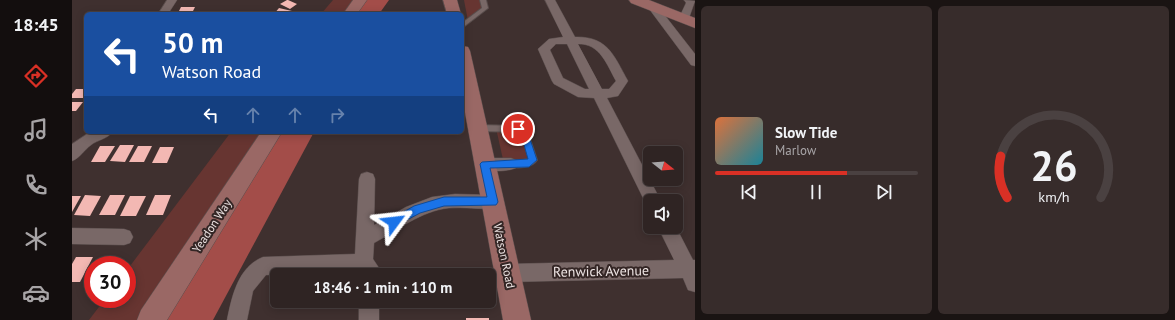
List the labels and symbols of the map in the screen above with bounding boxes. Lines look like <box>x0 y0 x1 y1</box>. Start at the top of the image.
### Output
pin <box>501 112 535 146</box>
north arrow <box>643 146 683 186</box>
street label: Yeadon Way <box>189 196 235 255</box>
position arrow <box>373 201 415 243</box>
street label: Watson Road <box>490 222 519 290</box>
speed limit sign: 30 <box>84 256 136 308</box>
street label: Renwick Avenue <box>553 261 649 281</box>

